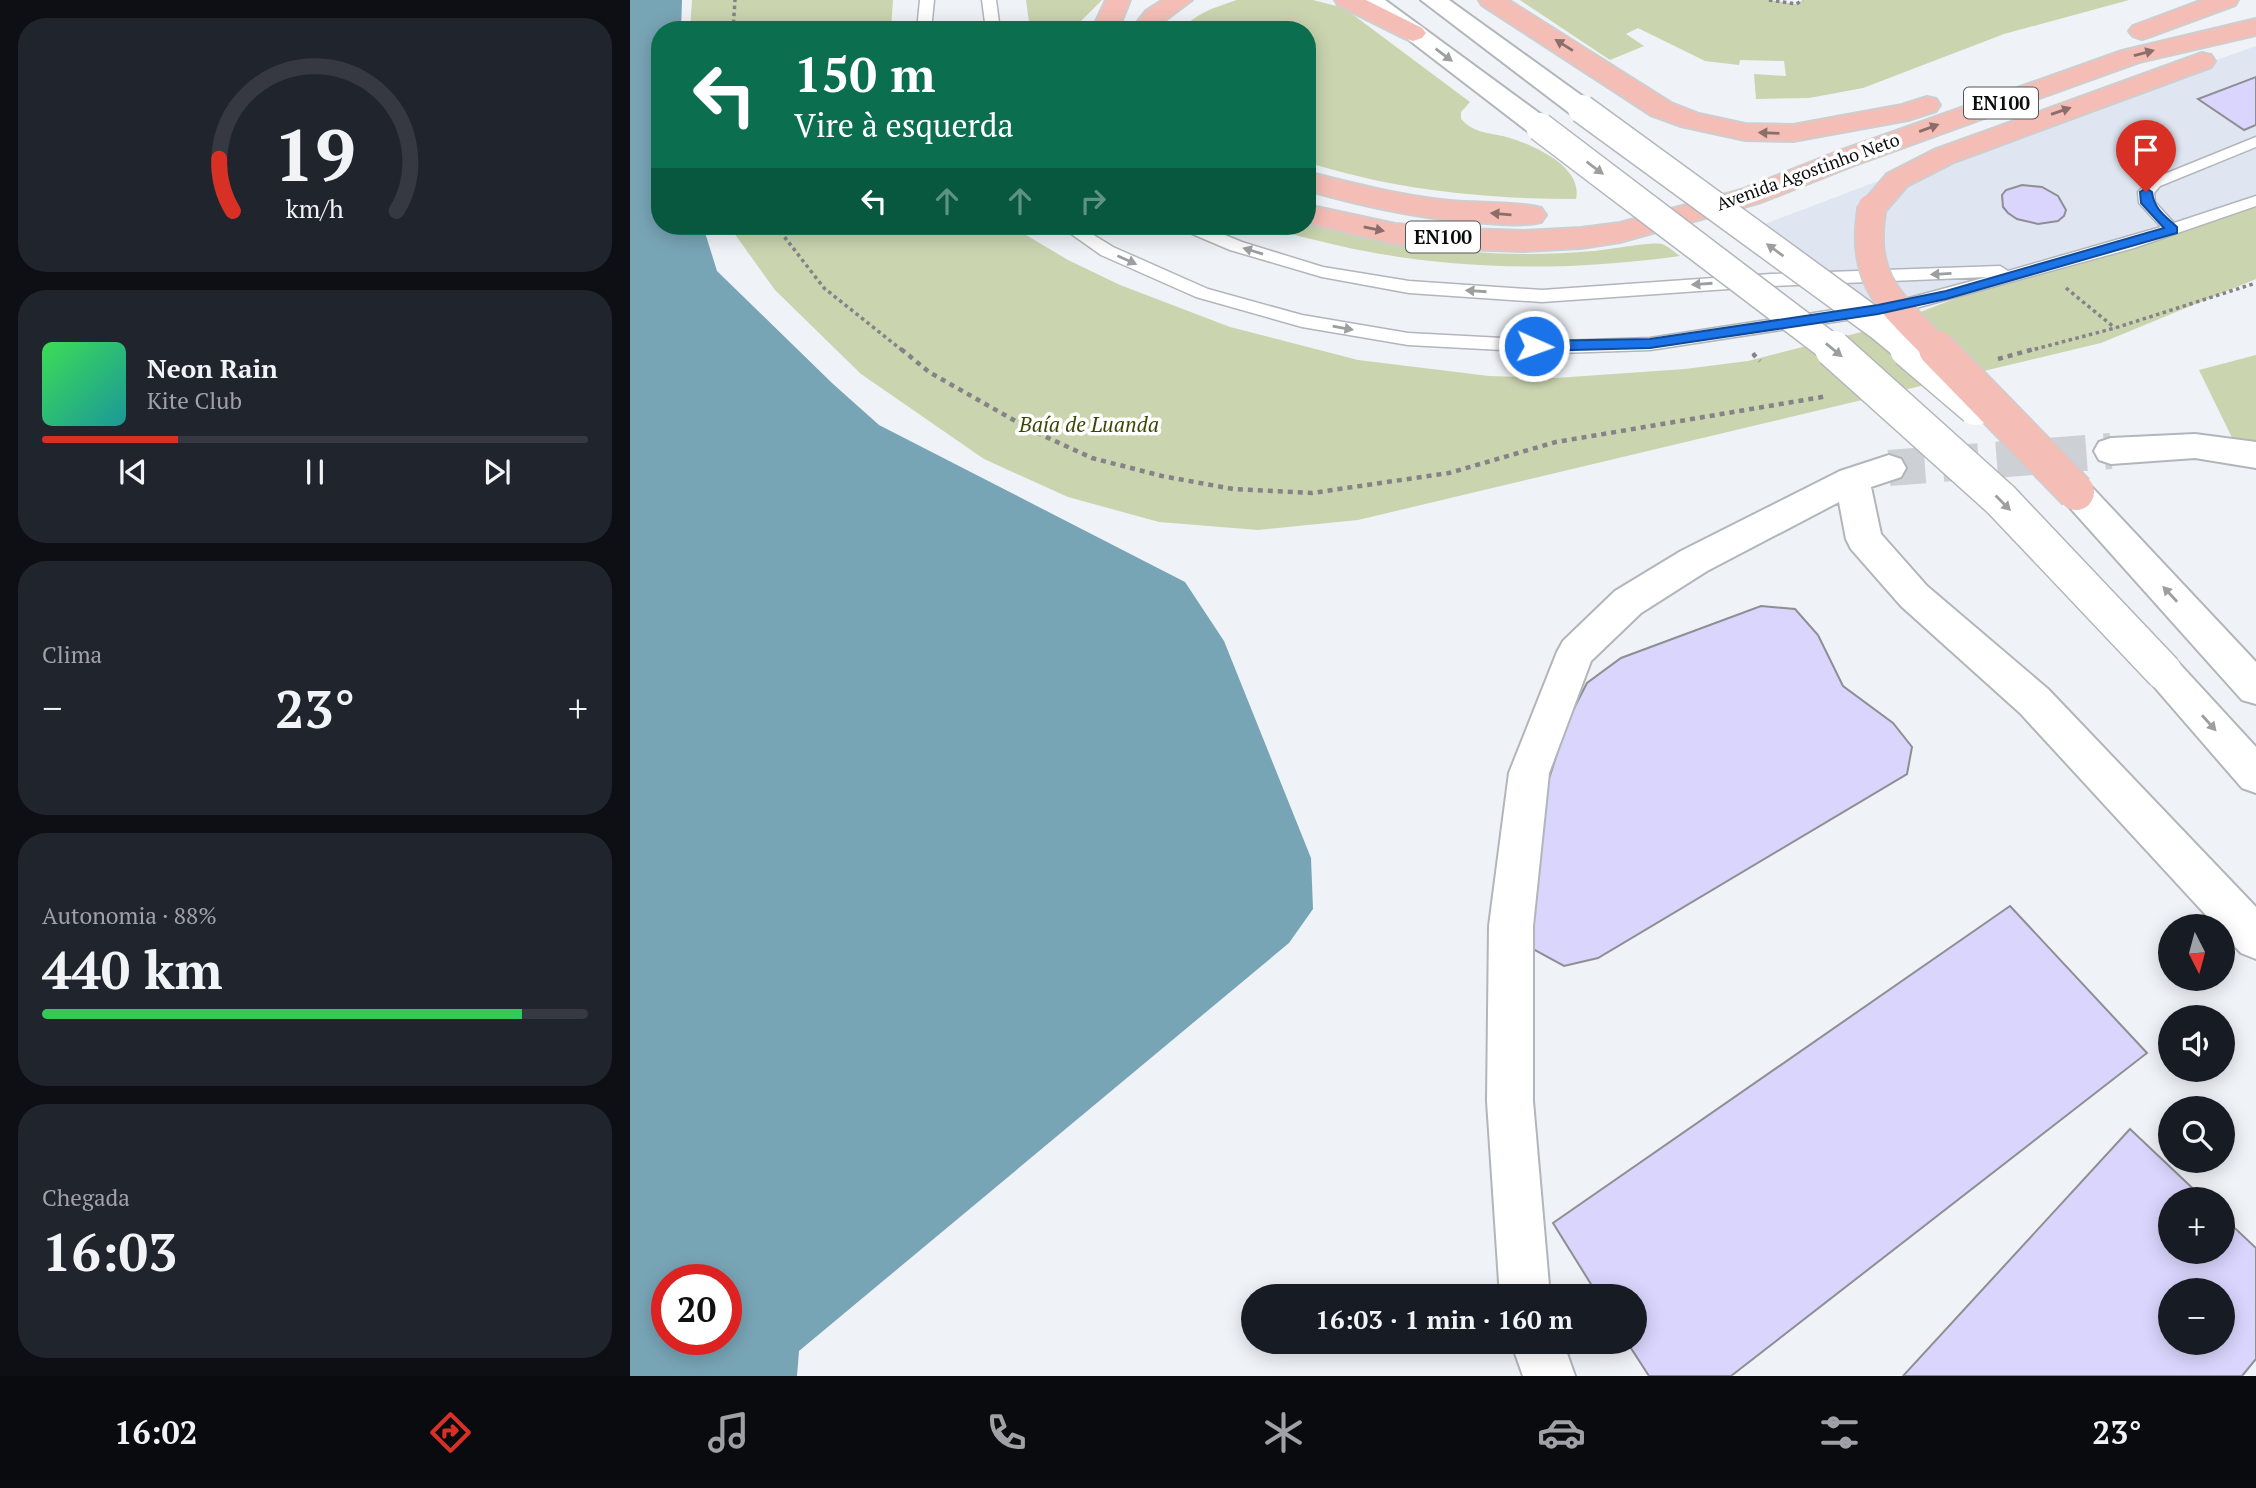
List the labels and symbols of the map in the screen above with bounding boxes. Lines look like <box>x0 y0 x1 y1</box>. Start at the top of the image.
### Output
one-way arrow <box>1554 39 1573 52</box>
one-way arrow <box>2133 47 2155 58</box>
one-way arrow <box>1434 48 1453 62</box>
road number: EN100 <box>1964 88 2038 118</box>
one-way arrow <box>2051 105 2072 116</box>
pin <box>2116 120 2176 192</box>
one-way arrow <box>1919 123 1940 134</box>
street label: Avenida Agostinho Neto <box>1713 127 1903 215</box>
one-way arrow <box>1758 128 1780 139</box>
one-way arrow <box>1585 161 1604 175</box>
one-way arrow <box>1490 209 1512 220</box>
road number: EN100 <box>1406 221 1480 252</box>
one-way arrow <box>1363 224 1385 235</box>
one-way arrow <box>1766 243 1784 257</box>
one-way arrow <box>1242 245 1263 255</box>
one-way arrow <box>1117 254 1137 266</box>
one-way arrow <box>1930 268 1952 279</box>
one-way arrow <box>1691 279 1713 290</box>
one-way arrow <box>1464 286 1486 297</box>
position arrow <box>1497 309 1571 383</box>
one-way arrow <box>1332 323 1354 334</box>
one-way arrow <box>1825 343 1843 358</box>
park label: Baía de Luanda <box>1018 410 1159 438</box>
one-way arrow <box>1994 494 2011 510</box>
one-way arrow <box>2162 585 2178 603</box>
one-way arrow <box>2201 714 2217 732</box>
north arrow <box>2158 914 2235 990</box>
speed limit sign: 20 <box>651 1264 742 1355</box>

